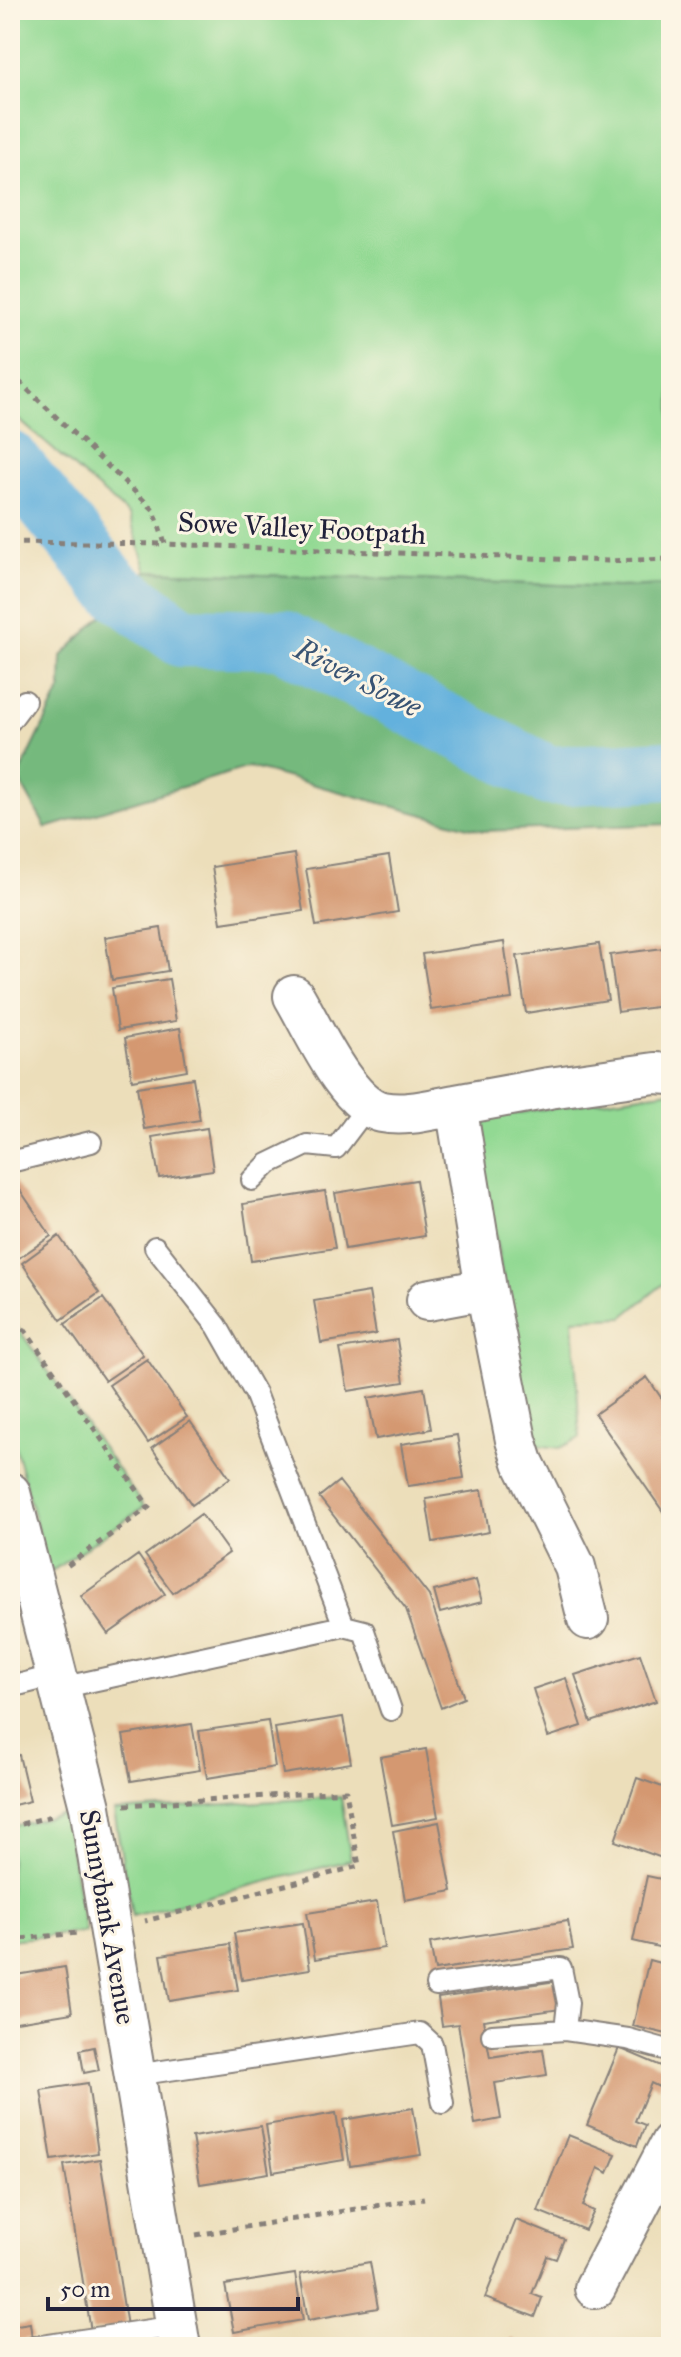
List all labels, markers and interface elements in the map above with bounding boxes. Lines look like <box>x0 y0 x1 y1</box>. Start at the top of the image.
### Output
street label: Sowe Valley Footpath <box>177 504 427 552</box>
water label: River Sowe <box>288 630 428 726</box>
street label: Sunnybank Avenue <box>72 1807 144 2027</box>
scale bar <box>48 2261 298 2311</box>
text: 50 m <box>60 2274 110 2304</box>

